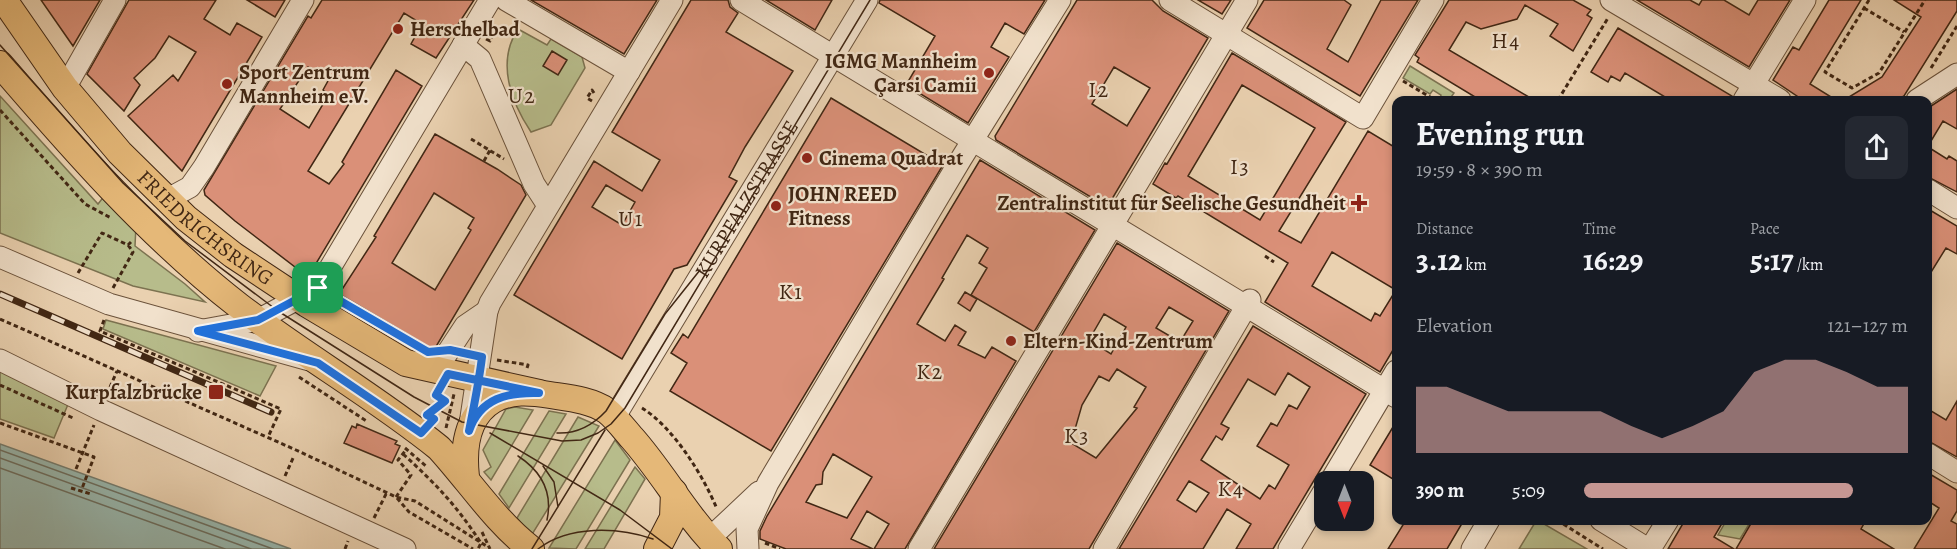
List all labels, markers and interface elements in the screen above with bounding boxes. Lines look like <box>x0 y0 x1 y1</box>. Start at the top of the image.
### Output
place label: Herschelbad <box>410 15 521 43</box>
marker: Herschelbad <box>391 22 405 36</box>
district label: H4 <box>1491 26 1521 56</box>
place label: IGMG Mannheim Çarsi Camii <box>825 47 977 99</box>
place label: Sport Zentrum Mannheim e.V. <box>239 58 370 110</box>
marker: IGMG Mannheim Çarsi Camii <box>982 66 996 80</box>
district label: I2 <box>1088 75 1110 105</box>
marker: Sport Zentrum Mannheim e.V. <box>220 77 234 91</box>
district label: U2 <box>508 81 536 111</box>
text: Evening run <box>1416 111 1585 156</box>
street label: KURPFALZSTRASSE <box>688 115 805 283</box>
button: share <box>1845 116 1908 179</box>
place label: Cinema Quadrat <box>819 144 963 172</box>
marker: Cinema Quadrat <box>800 151 814 165</box>
district label: I3 <box>1230 152 1250 182</box>
text: 19:59 · 8 × 390 m <box>1416 156 1543 183</box>
street label: FRIEDRICHSRING <box>131 164 279 292</box>
place label: JOHN REED Fitness <box>788 180 897 232</box>
place label: Zentralinstitut für Seelische Gesundheit <box>997 189 1346 217</box>
marker: Zentralinstitut für Seelische Gesundheit <box>1350 194 1368 212</box>
marker: JOHN REED Fitness <box>769 199 783 213</box>
district label: U1 <box>618 204 644 234</box>
text: Distance <box>1416 218 1473 240</box>
text: Time <box>1583 218 1616 240</box>
text: Pace <box>1750 218 1780 240</box>
text: 3.12 <box>1416 240 1462 280</box>
text: 16:29 <box>1583 240 1643 280</box>
text: 5:17 <box>1750 240 1794 280</box>
text: km <box>1462 254 1487 276</box>
text: /km <box>1794 254 1823 276</box>
pin <box>292 262 343 313</box>
icon: arrive <box>301 271 334 304</box>
district label: K1 <box>779 277 803 307</box>
text: Elevation <box>1416 312 1493 339</box>
text: 121–127 m <box>1827 312 1908 339</box>
place label: Eltern-Kind-Zentrum <box>1023 327 1213 355</box>
marker: Eltern-Kind-Zentrum <box>1004 334 1018 348</box>
district label: K2 <box>916 357 944 387</box>
place label: Kurpfalzbrücke <box>65 378 202 406</box>
marker: Kurpfalzbrücke <box>207 383 225 401</box>
district label: K3 <box>1064 421 1090 451</box>
north arrow <box>1314 471 1374 531</box>
map controls <box>1314 471 1374 531</box>
district label: K4 <box>1218 474 1244 504</box>
text: 390 m <box>1416 477 1464 504</box>
text: 5:09 <box>1512 477 1545 504</box>

